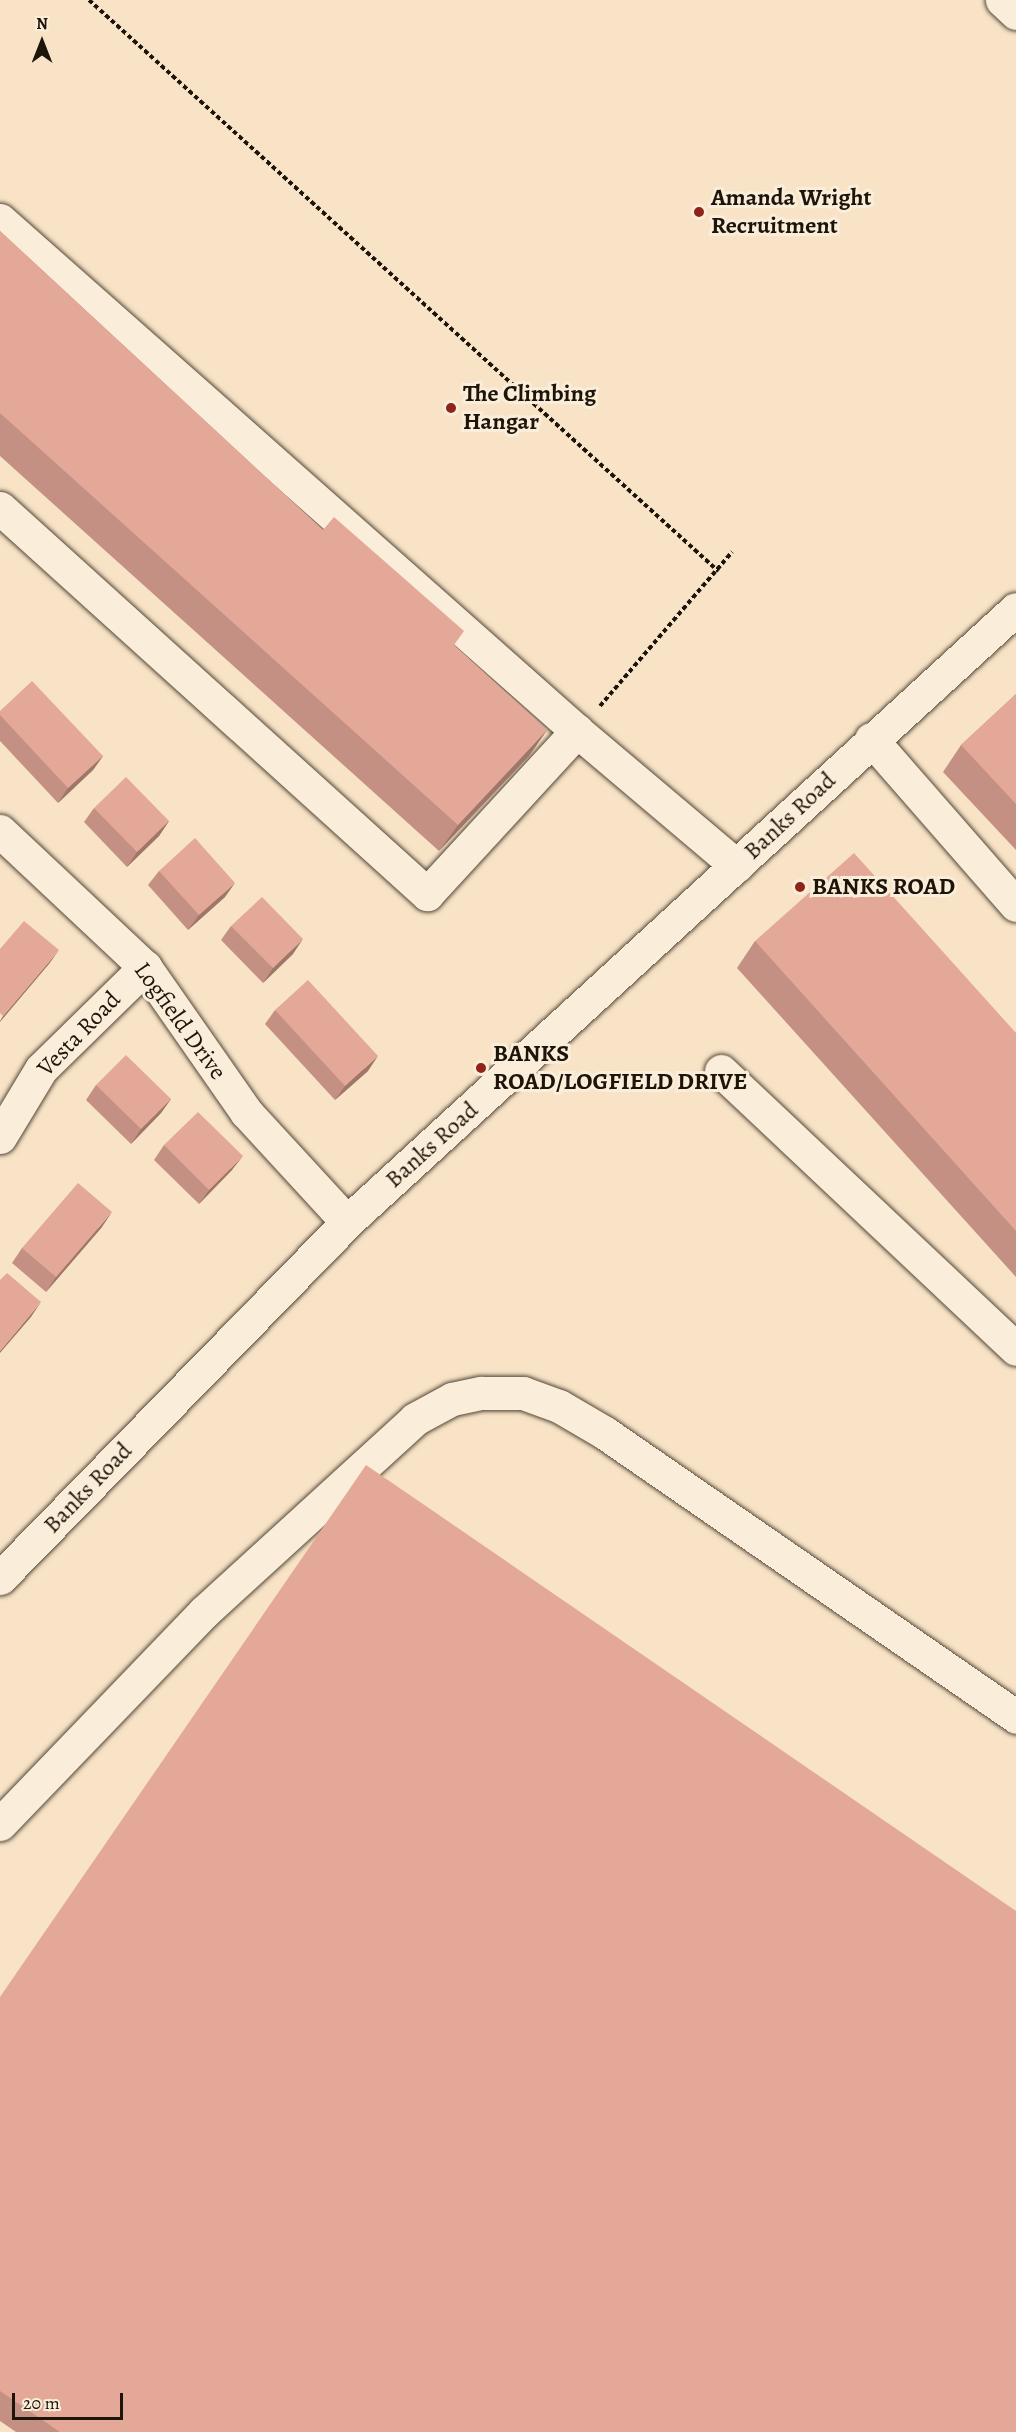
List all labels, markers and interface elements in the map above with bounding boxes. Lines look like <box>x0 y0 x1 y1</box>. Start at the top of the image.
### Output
north arrow <box>12 12 72 72</box>
text: N <box>36 13 48 35</box>
place label: Amanda Wright Recruitment <box>711 184 871 240</box>
marker: Amanda Wright Recruitment <box>692 205 706 219</box>
place label: The Climbing Hangar <box>463 380 596 436</box>
marker: The Climbing Hangar <box>444 401 458 415</box>
street label: Banks Road <box>738 766 842 866</box>
place label: BANKS ROAD <box>812 873 955 901</box>
marker: BANKS ROAD <box>793 880 807 894</box>
street label: Logfield Drive <box>128 957 232 1085</box>
street label: Vesta Road <box>31 985 127 1083</box>
place label: BANKS ROAD/LOGFIELD DRIVE <box>493 1040 747 1096</box>
marker: BANKS ROAD/LOGFIELD DRIVE <box>474 1061 488 1075</box>
street label: Banks Road <box>380 1096 484 1194</box>
street label: Banks Road <box>38 1437 138 1539</box>
scale bar <box>15 2381 126 2419</box>
text: 20 m <box>23 2391 60 2415</box>

